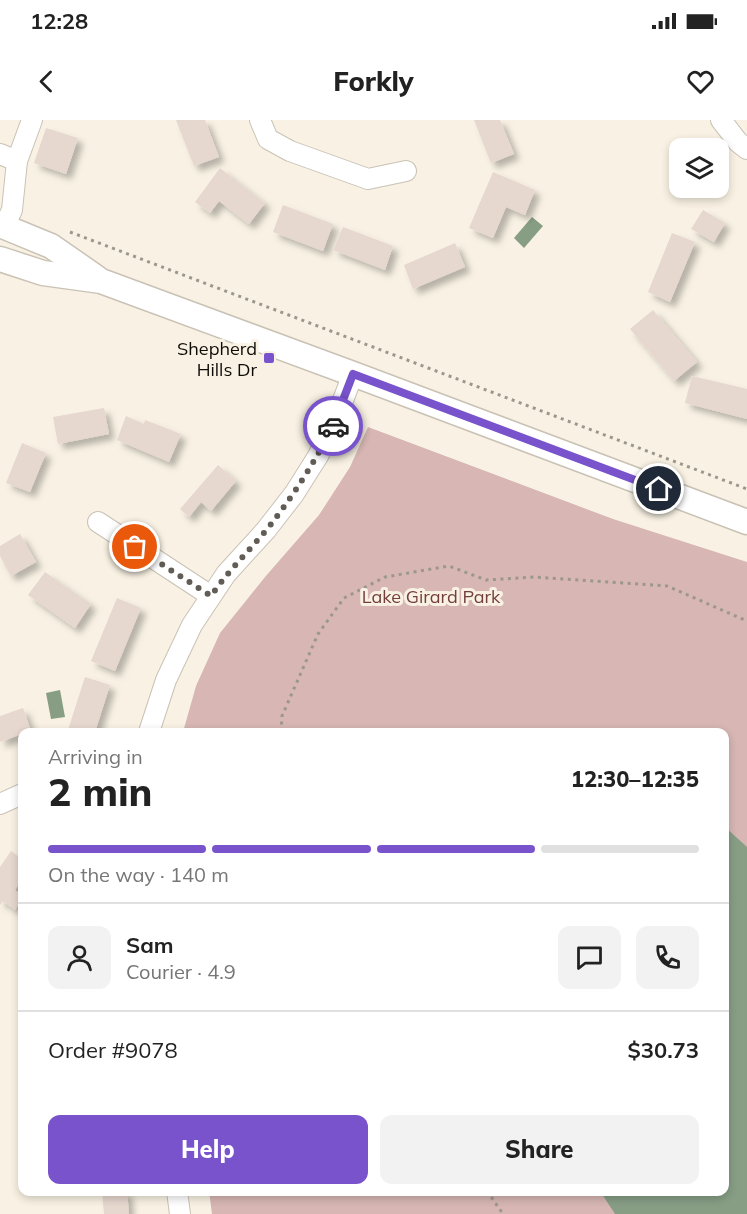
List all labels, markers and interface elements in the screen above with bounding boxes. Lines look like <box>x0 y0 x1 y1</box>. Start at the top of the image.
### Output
text: 12:28 <box>30 7 88 35</box>
text: Forkly <box>333 64 414 98</box>
icon: back <box>30 65 63 98</box>
icon: heart <box>684 65 717 98</box>
map controls <box>669 138 729 198</box>
button: layers <box>669 138 729 198</box>
place label: Shepherd Hills Dr <box>177 337 257 381</box>
marker: Shepherd Hills Dr <box>262 351 276 365</box>
courier <box>303 396 363 456</box>
icon: car <box>317 410 350 443</box>
pin <box>633 463 684 514</box>
icon: home <box>642 472 675 505</box>
pin <box>109 521 160 572</box>
icon: bag <box>118 530 151 563</box>
park label: Lake Girard Park <box>362 585 501 608</box>
text: Arriving in <box>48 744 143 769</box>
text: 12:30–12:35 <box>571 765 699 793</box>
text: 2 min <box>48 767 153 816</box>
text: On the way · 140 m <box>48 862 229 887</box>
button: person <box>48 926 111 989</box>
button: chat <box>558 926 621 989</box>
button: phone <box>636 926 699 989</box>
text: Sam <box>126 931 174 959</box>
text: Courier · 4.9 <box>126 959 236 984</box>
text: Order #9078 <box>48 1036 178 1064</box>
text: $30.73 <box>628 1036 699 1064</box>
button: Help <box>48 1115 368 1184</box>
button: Share <box>380 1115 699 1184</box>

